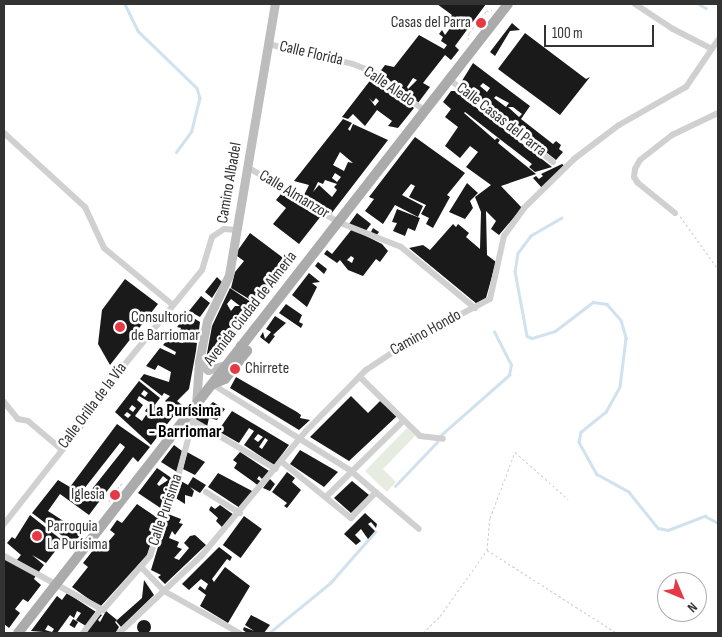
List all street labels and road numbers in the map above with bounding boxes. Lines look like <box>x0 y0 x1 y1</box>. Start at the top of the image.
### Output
street label: Calle Florida <box>277 37 345 71</box>
street label: Calle Aledo <box>359 63 419 111</box>
street label: Calle Casas del Parra <box>452 79 550 161</box>
street label: Camino Albadel <box>213 141 247 225</box>
street label: Calle Almanzor <box>255 167 333 223</box>
street label: Avenida Ciudad de Almería <box>200 248 302 370</box>
street label: Camino Hondo <box>387 306 465 360</box>
street label: Calle Orilla de la Vía <box>55 359 131 453</box>
street label: Calle Purísima <box>145 472 187 548</box>

